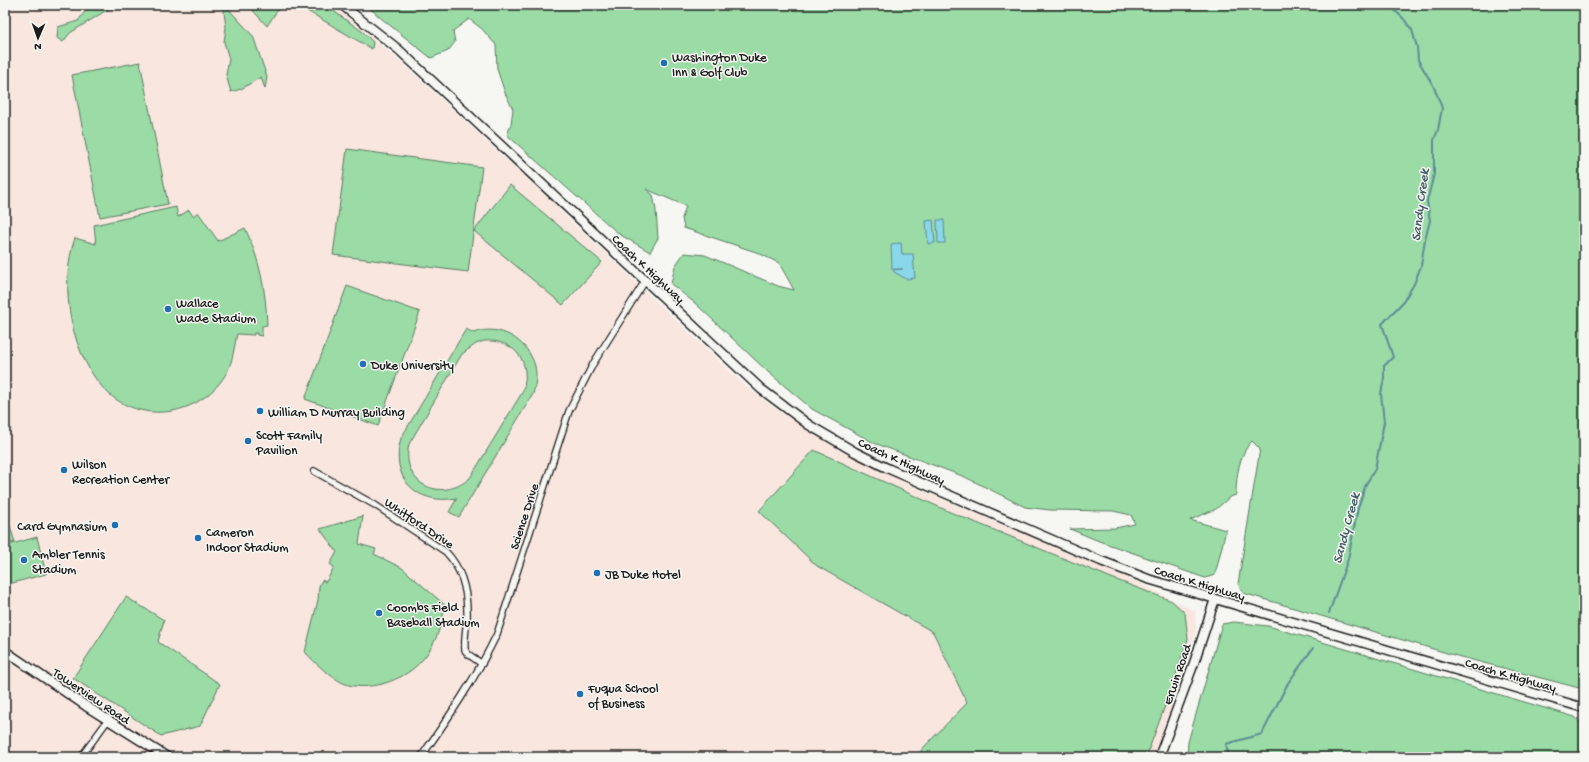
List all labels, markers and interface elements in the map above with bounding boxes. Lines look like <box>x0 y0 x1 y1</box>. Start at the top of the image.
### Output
north arrow <box>18 18 58 58</box>
text: N <box>34 40 42 52</box>
place label: Washington Duke Inn & Golf Club <box>672 51 767 81</box>
marker: Washington Duke Inn & Golf Club <box>659 58 669 68</box>
water label: Sandy Creek <box>1409 167 1435 242</box>
street label: Coach K Highway <box>608 232 687 308</box>
place label: Wallace Wade Stadium <box>176 297 256 327</box>
marker: Wallace Wade Stadium <box>163 304 173 314</box>
marker: Duke University <box>358 359 368 369</box>
place label: Duke University <box>370 359 455 374</box>
marker: William D Murray Building <box>255 406 265 416</box>
place label: William D Murray Building <box>268 406 405 421</box>
place label: Scott Family Pavilion <box>255 429 323 459</box>
marker: Scott Family Pavilion <box>243 436 253 446</box>
street label: Coach K Highway <box>855 436 947 489</box>
place label: Wilson Recreation Center <box>72 458 171 488</box>
marker: Wilson Recreation Center <box>59 465 69 475</box>
street label: Science Drive <box>508 482 543 552</box>
water label: Sandy Creek <box>1330 490 1365 566</box>
street label: Whitford Drive <box>381 495 456 553</box>
place label: Card Gymnasium <box>17 520 107 535</box>
marker: Card Gymnasium <box>110 520 120 530</box>
place label: Cameron Indoor Stadium <box>206 526 288 556</box>
marker: Cameron Indoor Stadium <box>193 533 203 543</box>
place label: Ambler Tennis Stadium <box>32 548 106 578</box>
marker: Ambler Tennis Stadium <box>19 555 29 565</box>
street label: Coach K Highway <box>1152 563 1247 605</box>
marker: JB Duke Hotel <box>592 568 602 578</box>
place label: JB Duke Hotel <box>605 568 681 583</box>
place label: Coombs Field Baseball Stadium <box>386 601 480 631</box>
marker: Coombs Field Baseball Stadium <box>374 608 384 618</box>
street label: Erwin Road <box>1161 641 1196 707</box>
street label: Coach K Highway <box>1463 656 1558 697</box>
street label: Towerview Road <box>48 665 133 729</box>
place label: Fuqua School of Business <box>587 682 659 712</box>
marker: Fuqua School of Business <box>575 689 585 699</box>

